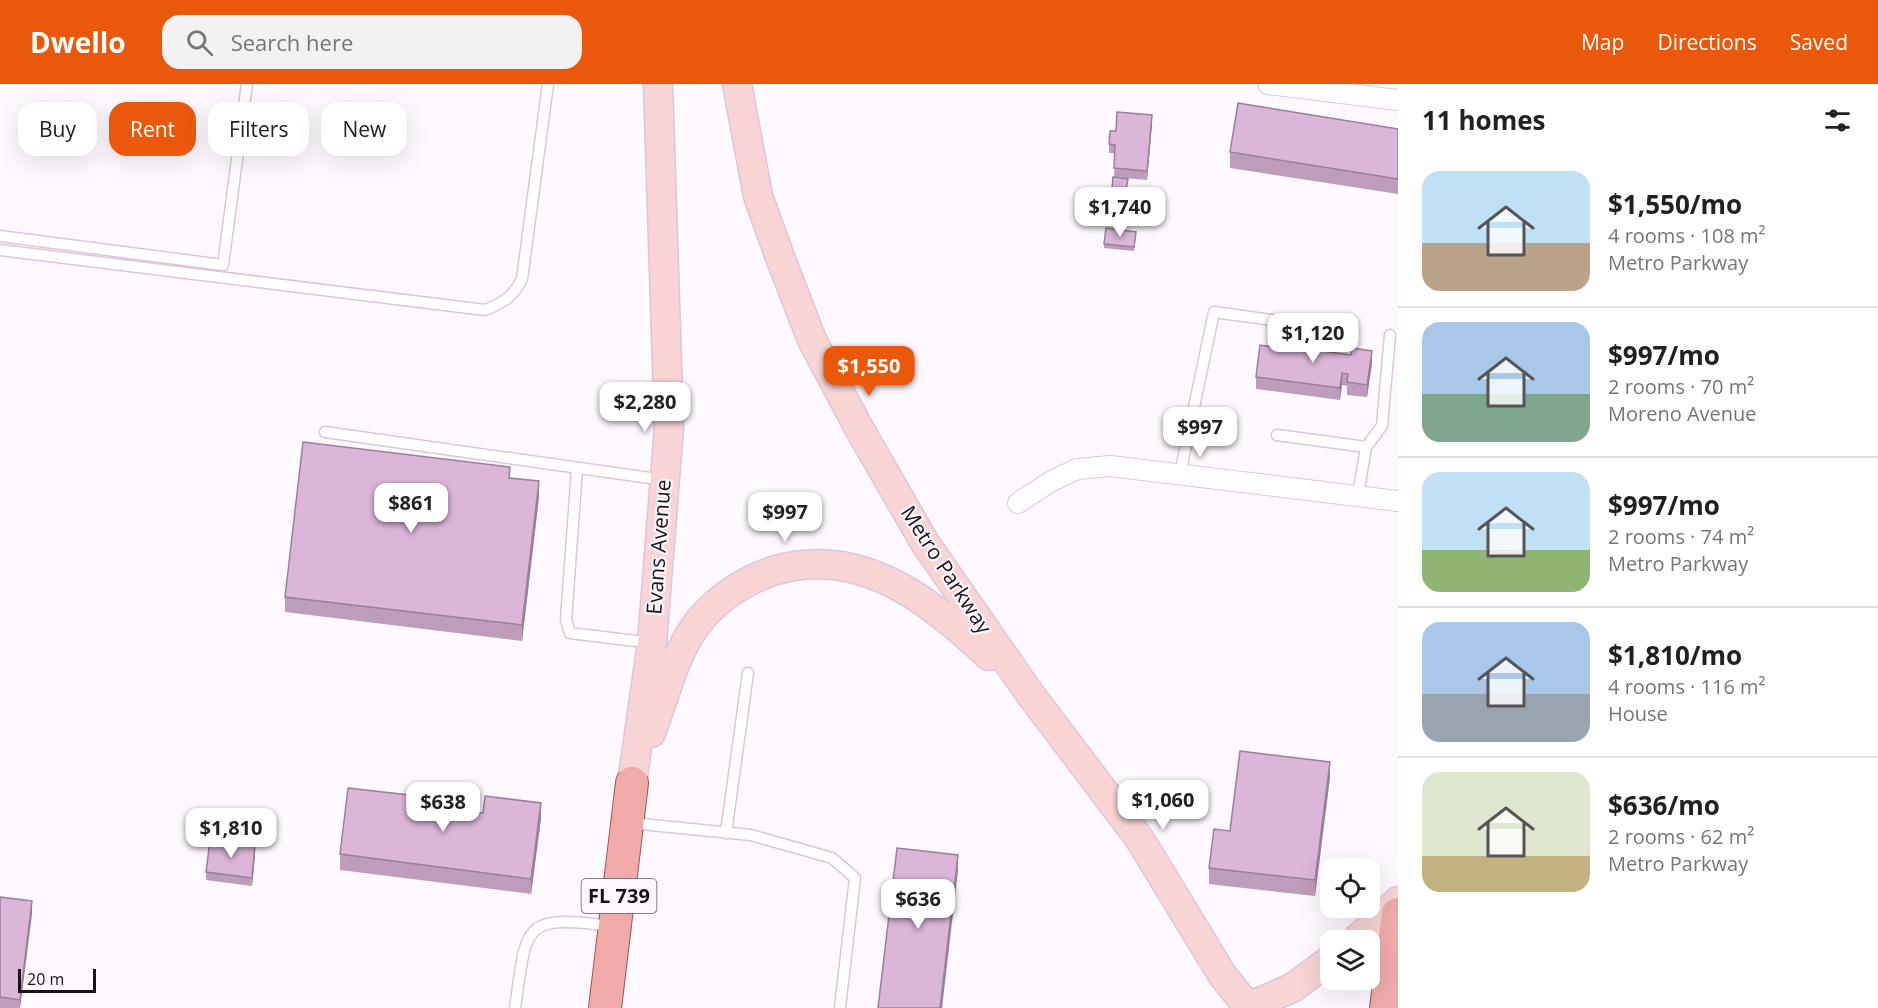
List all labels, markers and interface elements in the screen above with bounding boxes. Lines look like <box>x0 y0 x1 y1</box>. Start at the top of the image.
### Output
search box <box>162 15 582 69</box>
text: Dwello <box>30 23 126 61</box>
icon: search <box>183 26 216 59</box>
text: Search here <box>231 27 353 57</box>
text: Map <box>1581 28 1624 56</box>
text: Directions <box>1657 28 1757 56</box>
text: Saved <box>1790 28 1848 56</box>
chip: Buy <box>18 102 97 156</box>
chip: Rent <box>109 102 196 156</box>
chip: Filters <box>208 102 309 156</box>
chip: New <box>321 102 407 156</box>
text: 11 homes <box>1422 102 1546 138</box>
icon: filters <box>1821 104 1854 137</box>
text: $1,550/mo <box>1608 186 1742 222</box>
pin: $1,740 <box>1071 187 1169 238</box>
text: $1,740 <box>1089 193 1151 220</box>
icon: home <box>1470 195 1542 267</box>
text: 4 rooms · 108 m² <box>1608 222 1766 249</box>
text: Metro Parkway <box>1608 249 1748 276</box>
pin: $1,120 <box>1264 313 1362 364</box>
text: $1,120 <box>1282 319 1344 346</box>
text: $997/mo <box>1608 337 1720 373</box>
pin: $1,550 <box>820 346 918 397</box>
icon: home <box>1470 346 1542 418</box>
text: $1,550 <box>838 352 900 379</box>
text: 2 rooms · 70 m² <box>1608 373 1754 400</box>
pin: $2,280 <box>596 382 694 433</box>
text: $2,280 <box>614 388 676 415</box>
text: Moreno Avenue <box>1608 400 1757 427</box>
pin: $997 <box>1164 407 1236 458</box>
text: $997 <box>1177 413 1223 440</box>
street label: Evans Avenue <box>639 478 677 615</box>
pin: $861 <box>375 483 447 534</box>
text: $997/mo <box>1608 487 1720 523</box>
text: $861 <box>388 489 434 516</box>
pin: $997 <box>749 492 821 543</box>
icon: home <box>1470 496 1542 568</box>
text: $997 <box>762 498 808 525</box>
street label: Metro Parkway <box>895 500 999 639</box>
text: 2 rooms · 74 m² <box>1608 523 1754 550</box>
text: Metro Parkway <box>1608 550 1748 577</box>
text: $1,810/mo <box>1608 637 1742 673</box>
icon: home <box>1470 646 1542 718</box>
text: 4 rooms · 116 m² <box>1608 673 1766 700</box>
text: House <box>1608 700 1668 727</box>
pin: $1,060 <box>1114 780 1212 831</box>
pin: $638 <box>407 782 479 833</box>
text: $1,060 <box>1132 786 1194 813</box>
text: $636/mo <box>1608 787 1720 823</box>
text: $638 <box>420 788 466 815</box>
icon: home <box>1470 796 1542 868</box>
pin: $1,810 <box>182 808 280 859</box>
text: $1,810 <box>200 814 262 841</box>
text: 2 rooms · 62 m² <box>1608 823 1754 850</box>
text: Metro Parkway <box>1608 850 1748 877</box>
map controls <box>1320 858 1380 990</box>
button: locate <box>1320 858 1380 918</box>
road number: FL 739 <box>582 879 656 913</box>
pin: $636 <box>882 879 954 930</box>
text: $636 <box>895 885 941 912</box>
button: layers <box>1320 930 1380 990</box>
scale bar <box>18 966 96 994</box>
text: 20 m <box>27 968 64 990</box>

